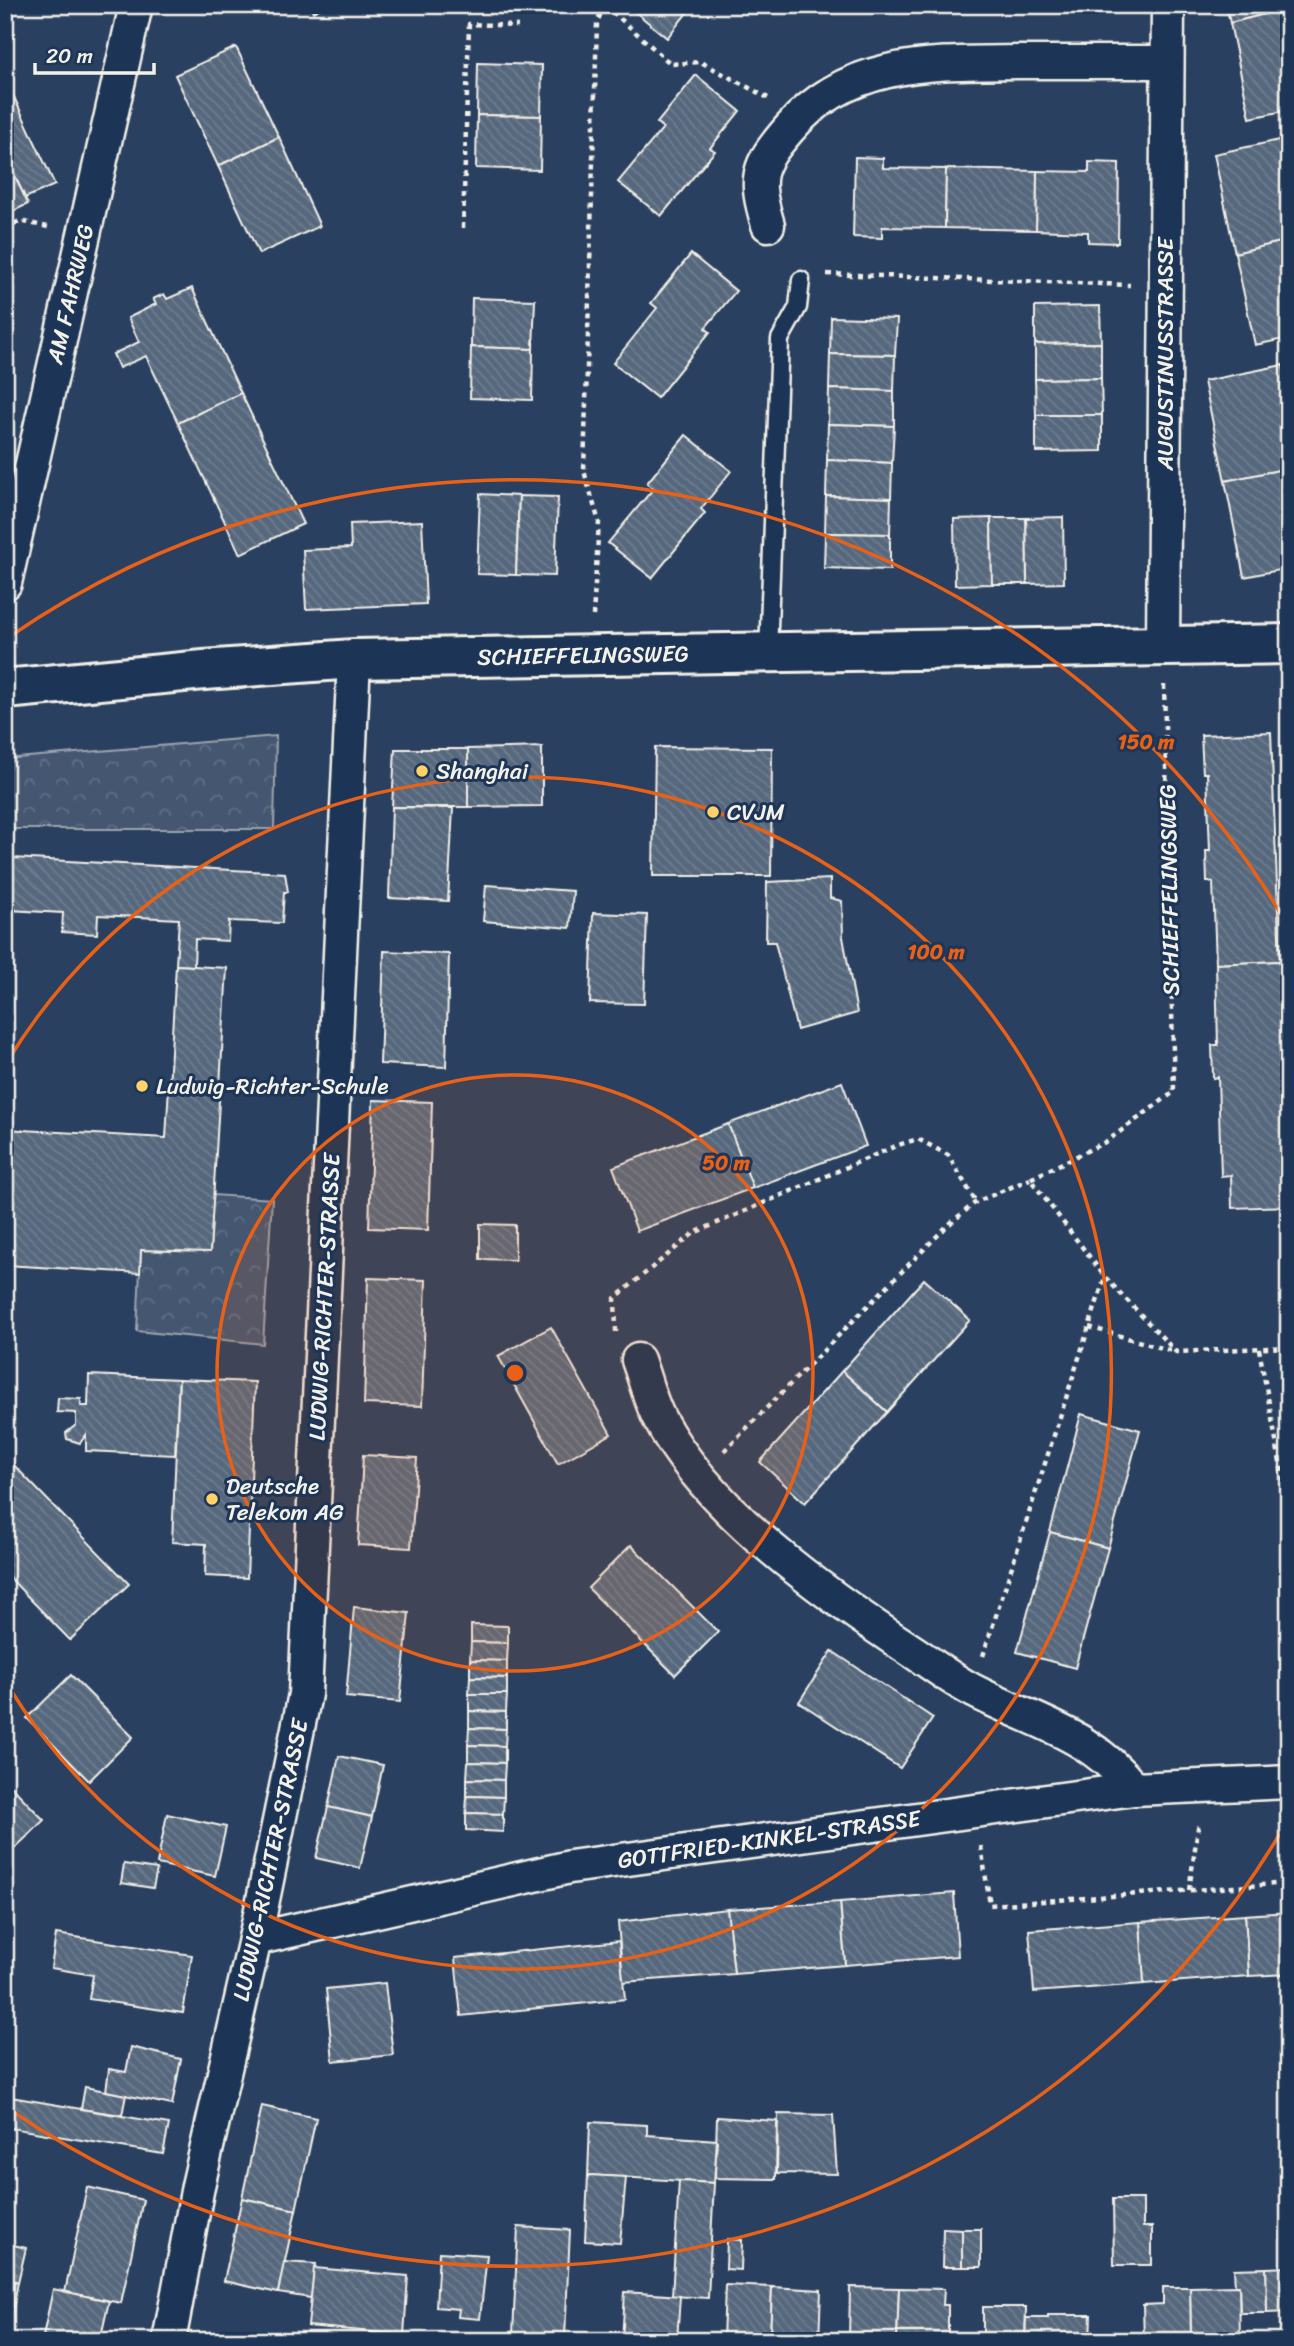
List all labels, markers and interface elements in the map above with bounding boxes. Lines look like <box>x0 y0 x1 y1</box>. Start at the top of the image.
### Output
scale bar <box>35 32 154 76</box>
text: 20 m <box>46 37 93 75</box>
street label: AM FAHRWEG <box>34 220 107 369</box>
street label: AUGUSTINUSSTRASSE <box>1145 236 1186 471</box>
street label: SCHIEFFELINGSWEG <box>477 633 689 678</box>
text: 150 m <box>1118 723 1175 761</box>
place label: Shanghai <box>436 751 529 792</box>
marker: Shanghai <box>414 763 430 779</box>
street label: SCHIEFFELINGSWEG <box>1147 784 1192 996</box>
place label: CVJM <box>727 792 785 833</box>
marker: CVJM <box>705 804 721 820</box>
text: 100 m <box>907 933 965 971</box>
place label: Ludwig-Richter-Schule <box>156 1066 389 1107</box>
marker: Ludwig-Richter-Schule <box>134 1078 150 1094</box>
text: 50 m <box>702 1144 751 1182</box>
street label: LUDWIG-RICHTER-STRASSE <box>297 1151 353 1442</box>
centre of rings <box>503 1361 527 1385</box>
place label: Deutsche Telekom AG <box>226 1466 344 1533</box>
marker: Deutsche Telekom AG <box>204 1491 220 1507</box>
street label: LUDWIG-RICHTER-STRASSE <box>221 1714 321 2005</box>
street label: GOTTFRIED-KINKEL-STRASSE <box>615 1798 924 1881</box>

